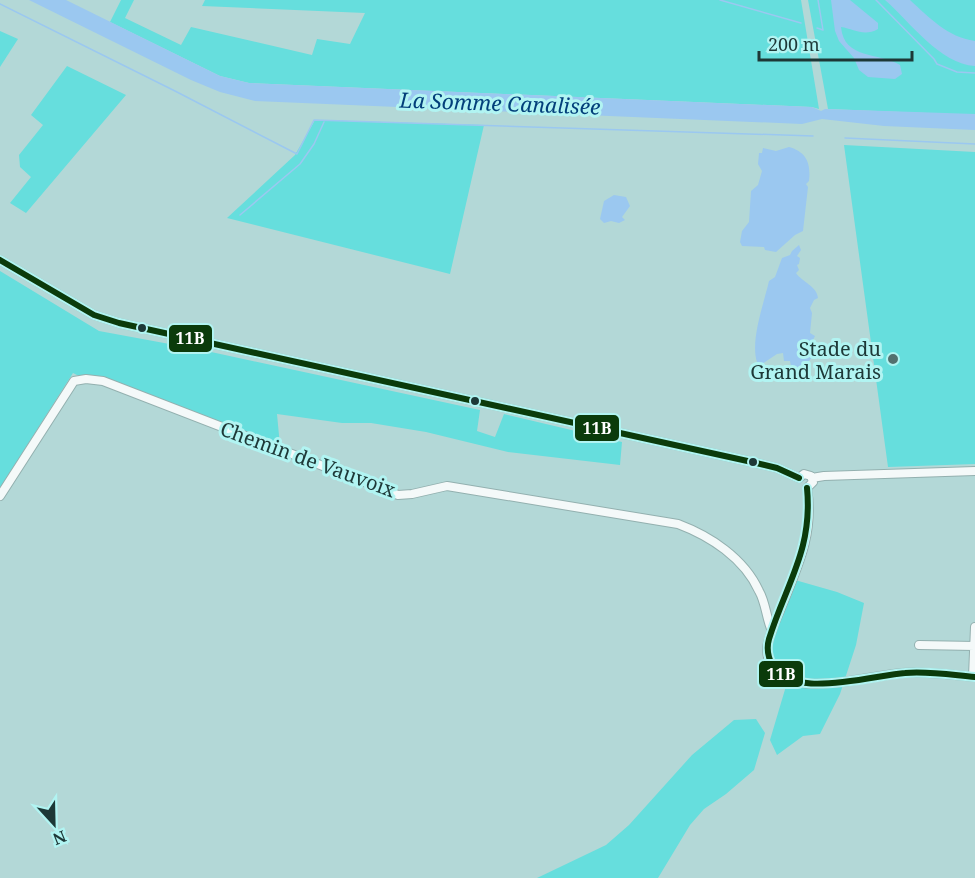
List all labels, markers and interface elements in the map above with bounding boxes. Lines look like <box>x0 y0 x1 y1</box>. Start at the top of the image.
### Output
scale bar <box>759 24 912 62</box>
text: 200 m <box>768 32 820 56</box>
water label: La Somme Canalisée <box>398 85 601 120</box>
unlabelled marker <box>136 322 148 334</box>
line badge: 11B <box>168 324 213 353</box>
text: 11B <box>176 327 205 349</box>
place label: Stade du Grand Marais <box>750 335 881 385</box>
marker: Stade du Grand Marais <box>886 352 900 366</box>
unlabelled marker <box>469 395 481 407</box>
line badge: 11B <box>574 414 620 442</box>
street label: Chemin de Vauvoix <box>217 415 400 503</box>
text: 11B <box>583 417 612 439</box>
unlabelled marker <box>747 456 759 468</box>
line badge: 11B <box>758 660 804 688</box>
text: 11B <box>767 663 796 685</box>
north arrow <box>24 794 84 854</box>
text: N <box>49 825 70 851</box>

